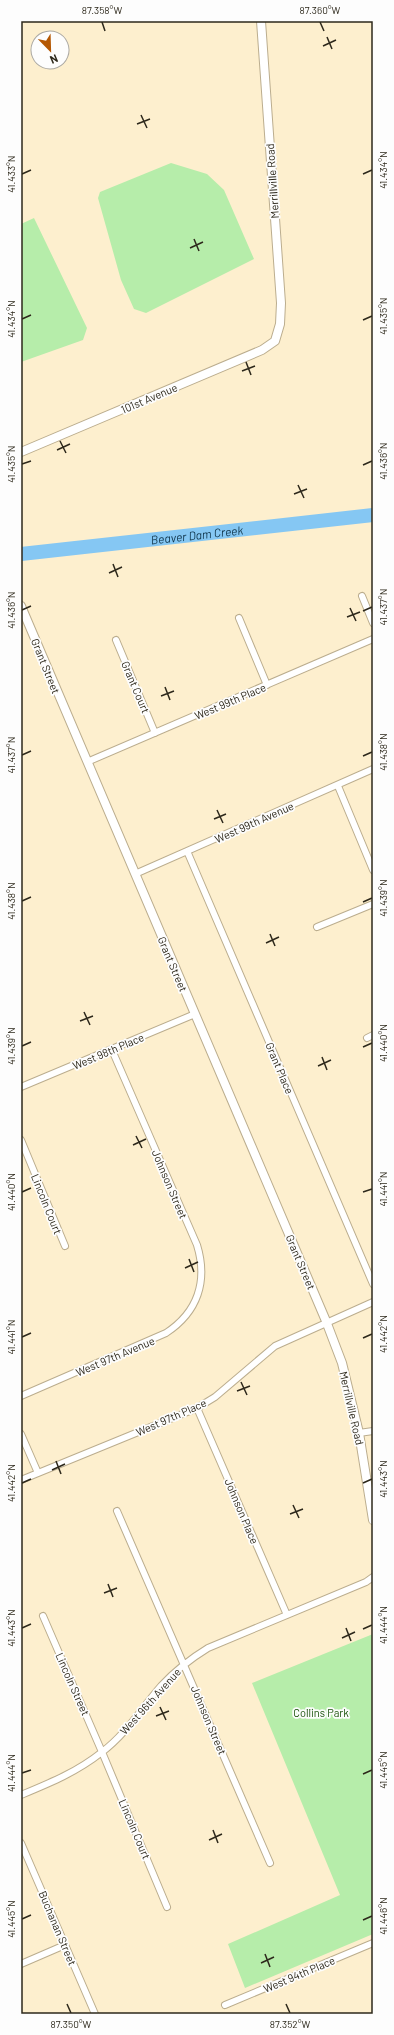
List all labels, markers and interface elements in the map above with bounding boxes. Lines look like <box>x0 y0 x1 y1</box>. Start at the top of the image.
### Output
text: 87.358°W <box>82 4 122 16</box>
text: 87.360°W <box>300 4 341 16</box>
north arrow <box>30 30 70 70</box>
text: N <box>48 52 60 67</box>
street label: Merrillville Road <box>263 143 281 219</box>
text: 41.434°N <box>377 151 389 189</box>
text: 41.433°N <box>5 155 17 193</box>
text: 41.435°N <box>377 297 389 335</box>
text: 41.434°N <box>5 300 17 338</box>
street label: 101st Avenue <box>119 380 179 416</box>
text: 41.436°N <box>377 442 389 480</box>
text: 41.435°N <box>5 445 17 483</box>
water label: Beaver Dam Creek <box>150 522 244 547</box>
text: 41.437°N <box>377 589 389 625</box>
text: 41.436°N <box>5 591 17 629</box>
street label: Grant Street <box>29 636 63 696</box>
street label: Grant Court <box>119 659 153 715</box>
street label: West 99th Place <box>192 680 268 722</box>
text: 41.438°N <box>377 733 389 771</box>
text: 41.437°N <box>5 737 17 773</box>
street label: West 99th Avenue <box>213 799 296 845</box>
text: 41.439°N <box>377 879 389 917</box>
text: 41.438°N <box>5 882 17 920</box>
street label: Grant Street <box>156 935 190 993</box>
text: 41.440°N <box>377 1024 389 1062</box>
text: 41.439°N <box>5 1027 17 1065</box>
street label: West 98th Place <box>70 1030 146 1072</box>
street label: Grant Place <box>263 1040 297 1096</box>
street label: Johnson Street <box>150 1148 190 1220</box>
text: 41.441°N <box>377 1171 389 1207</box>
street label: Lincoln Court <box>29 1172 65 1236</box>
text: 41.440°N <box>5 1173 17 1211</box>
street label: Grant Street <box>284 1233 318 1291</box>
text: 41.442°N <box>377 1315 389 1353</box>
text: 41.441°N <box>5 1319 17 1355</box>
street label: West 97th Avenue <box>74 1333 157 1378</box>
street label: Merrillville Road <box>337 1370 367 1446</box>
street label: West 97th Place <box>134 1396 208 1438</box>
text: 41.443°N <box>377 1460 389 1498</box>
text: 41.442°N <box>5 1464 17 1502</box>
street label: Johnson Place <box>222 1476 262 1546</box>
text: 41.444°N <box>377 1606 389 1644</box>
text: 41.443°N <box>5 1609 17 1647</box>
street label: Lincoln Street <box>53 1651 93 1717</box>
street label: West 96th Avenue <box>117 1665 183 1737</box>
street label: Johnson Street <box>189 1684 229 1756</box>
park label: Collins Park <box>293 1706 349 1719</box>
text: 41.445°N <box>377 1751 389 1789</box>
text: 41.444°N <box>5 1754 17 1792</box>
street label: Lincoln Court <box>117 1797 153 1861</box>
street label: Buchanan Street <box>36 1889 80 1967</box>
text: 41.446°N <box>377 1897 389 1935</box>
text: 41.445°N <box>5 1900 17 1938</box>
street label: West 94th Place <box>261 1953 337 1995</box>
text: 87.350°W <box>51 2018 92 2030</box>
text: 87.352°W <box>270 2018 310 2030</box>

